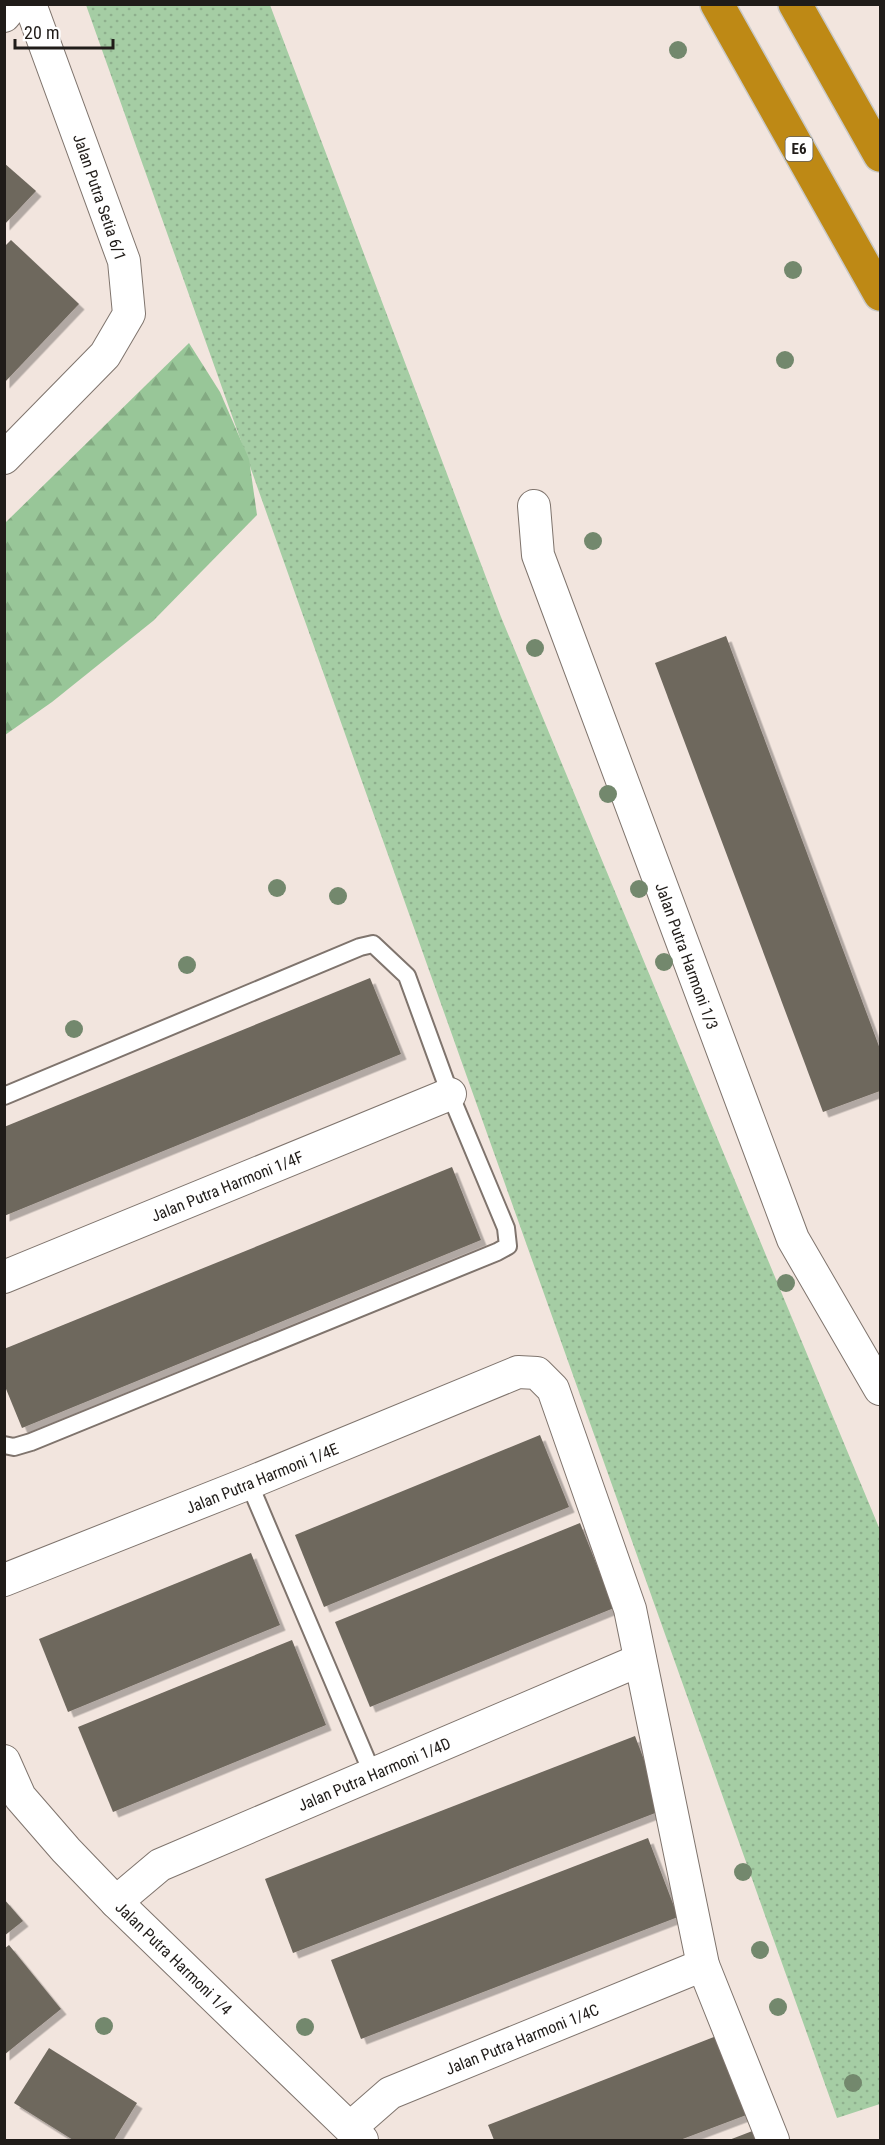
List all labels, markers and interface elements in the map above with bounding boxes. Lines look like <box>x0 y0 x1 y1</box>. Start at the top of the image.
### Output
scale bar <box>15 12 112 50</box>
text: 20 m <box>24 22 59 43</box>
street label: Jalan Putra Setia 6/1 <box>69 131 130 263</box>
road number: E6 <box>786 137 812 161</box>
street label: Jalan Putra Harmoni 1/3 <box>651 880 722 1032</box>
street label: Jalan Putra Harmoni 1/4F <box>148 1147 306 1226</box>
street label: Jalan Putra Harmoni 1/4E <box>183 1439 341 1518</box>
street label: Jalan Putra Harmoni 1/4D <box>295 1734 453 1815</box>
street label: Jalan Putra Harmoni 1/4 <box>111 1898 236 2019</box>
street label: Jalan Putra Harmoni 1/4C <box>443 2000 602 2079</box>

